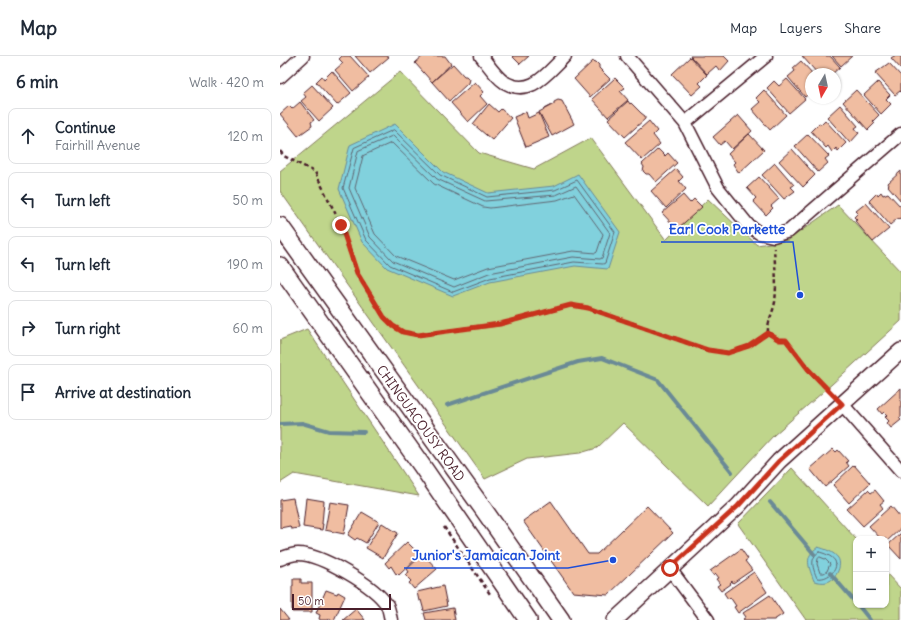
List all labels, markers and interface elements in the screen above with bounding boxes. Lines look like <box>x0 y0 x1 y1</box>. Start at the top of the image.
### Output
text: Map <box>20 16 57 40</box>
text: Map <box>730 19 757 37</box>
text: Layers <box>779 19 822 37</box>
text: Share <box>844 19 881 37</box>
north arrow <box>805 68 841 104</box>
text: 6 min <box>16 71 58 93</box>
text: Walk · 420 m <box>189 74 264 91</box>
text: Continue <box>55 118 116 137</box>
icon: ahead <box>17 125 39 147</box>
text: 120 m <box>228 128 263 145</box>
text: Fairhill Avenue <box>55 137 140 154</box>
icon: left <box>17 189 39 211</box>
text: Turn left <box>55 191 110 210</box>
text: 50 m <box>232 192 263 209</box>
route end <box>332 216 350 234</box>
callout: Earl Cook Parkette <box>661 216 793 242</box>
text: Earl Cook Parkette <box>669 220 786 238</box>
icon: left <box>17 253 39 275</box>
text: Turn left <box>55 255 110 274</box>
text: 190 m <box>227 256 263 273</box>
icon: right <box>17 317 39 339</box>
text: Turn right <box>55 319 120 338</box>
text: 60 m <box>232 320 263 337</box>
street label: CHINGUACOUSY ROAD <box>373 362 469 485</box>
icon: arrive <box>17 381 39 403</box>
text: Arrive at destination <box>55 383 191 402</box>
map controls <box>853 536 889 608</box>
button: + <box>853 536 889 572</box>
callout: Junior's Jamaican Joint <box>404 542 568 568</box>
text: Junior's Jamaican Joint <box>412 546 560 564</box>
route start <box>661 559 679 577</box>
button: − <box>853 572 889 608</box>
scale bar <box>292 592 391 611</box>
text: 50 m <box>298 594 324 608</box>

